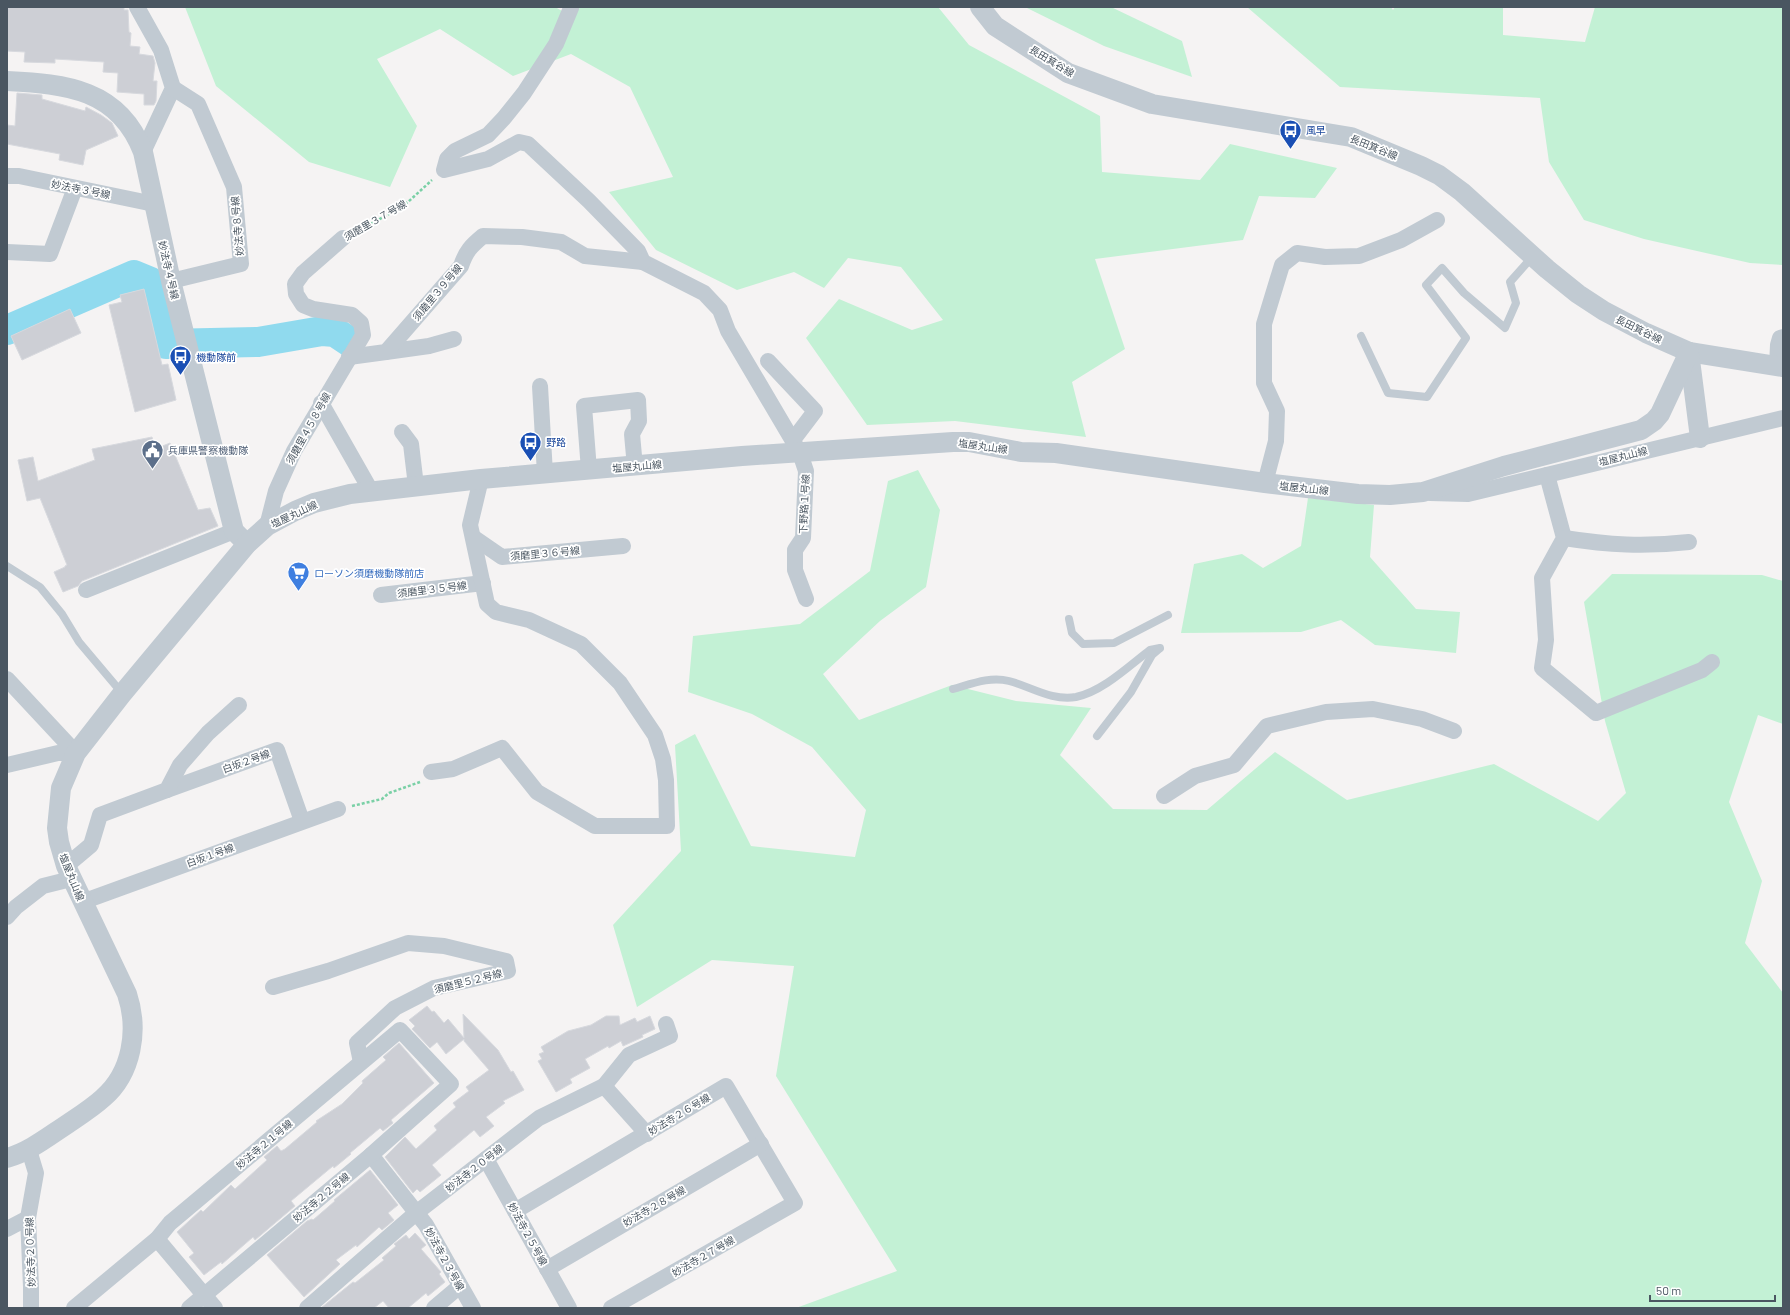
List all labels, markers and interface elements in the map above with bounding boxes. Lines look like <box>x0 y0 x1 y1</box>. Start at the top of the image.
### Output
street label: 長田箕谷線 <box>1027 43 1077 79</box>
bus stop icon: 風早 <box>1277 117 1303 150</box>
place label: 風早 <box>1306 124 1326 136</box>
street label: 長田箕谷線 <box>1349 132 1399 162</box>
street label: 妙法寺３号線 <box>50 177 112 201</box>
street label: 妙法寺８号線 <box>228 196 246 256</box>
street label: 須磨里３７号線 <box>342 197 408 243</box>
street label: 妙法寺４号線 <box>156 239 182 301</box>
street label: 須磨里３９号線 <box>410 261 464 323</box>
street label: 長田箕谷線 <box>1614 313 1664 345</box>
bus stop icon: 機動隊前 <box>168 344 194 377</box>
place label: 機動隊前 <box>196 351 236 363</box>
street label: 須磨里４５８号線 <box>283 390 333 466</box>
bus stop icon: 野路 <box>518 429 544 462</box>
place label: 野路 <box>546 436 566 448</box>
public building icon: 兵庫県警察機動隊 <box>140 437 166 470</box>
street label: 塩屋丸山線 <box>957 437 1009 455</box>
place label: 兵庫県警察機動隊 <box>168 444 249 456</box>
street label: 塩屋丸山線 <box>1597 444 1649 468</box>
street label: 塩屋丸山線 <box>612 458 662 474</box>
street label: 下野路１号線 <box>796 474 812 534</box>
street label: 塩屋丸山線 <box>1279 479 1329 497</box>
street label: 塩屋丸山線 <box>269 498 319 530</box>
street label: 須磨里３６号線 <box>510 544 580 562</box>
supermarket icon: ローソン須磨機動隊前店 <box>285 560 311 593</box>
place label: ローソン須磨機動隊前店 <box>314 567 424 579</box>
street label: 須磨里３５号線 <box>397 579 467 599</box>
street label: 白坂２号線 <box>220 747 272 775</box>
street label: 白坂１号線 <box>184 841 236 869</box>
street label: 塩屋丸山線 <box>57 852 87 902</box>
street label: 須磨里５２号線 <box>433 967 503 995</box>
street label: 妙法寺２６号線 <box>646 1091 712 1137</box>
street label: 妙法寺２１号線 <box>233 1117 295 1171</box>
street label: 妙法寺２０号線 <box>443 1142 505 1194</box>
street label: 妙法寺２２号線 <box>290 1170 352 1224</box>
street label: 妙法寺２８号線 <box>621 1183 687 1229</box>
street label: 妙法寺２５号線 <box>506 1200 550 1268</box>
street label: 妙法寺２０号線 <box>23 1217 37 1287</box>
street label: 妙法寺２３号線 <box>423 1225 467 1293</box>
street label: 妙法寺２７号線 <box>670 1233 736 1279</box>
scale bar <box>1650 1277 1775 1303</box>
text: 50 m <box>1656 1283 1681 1297</box>

